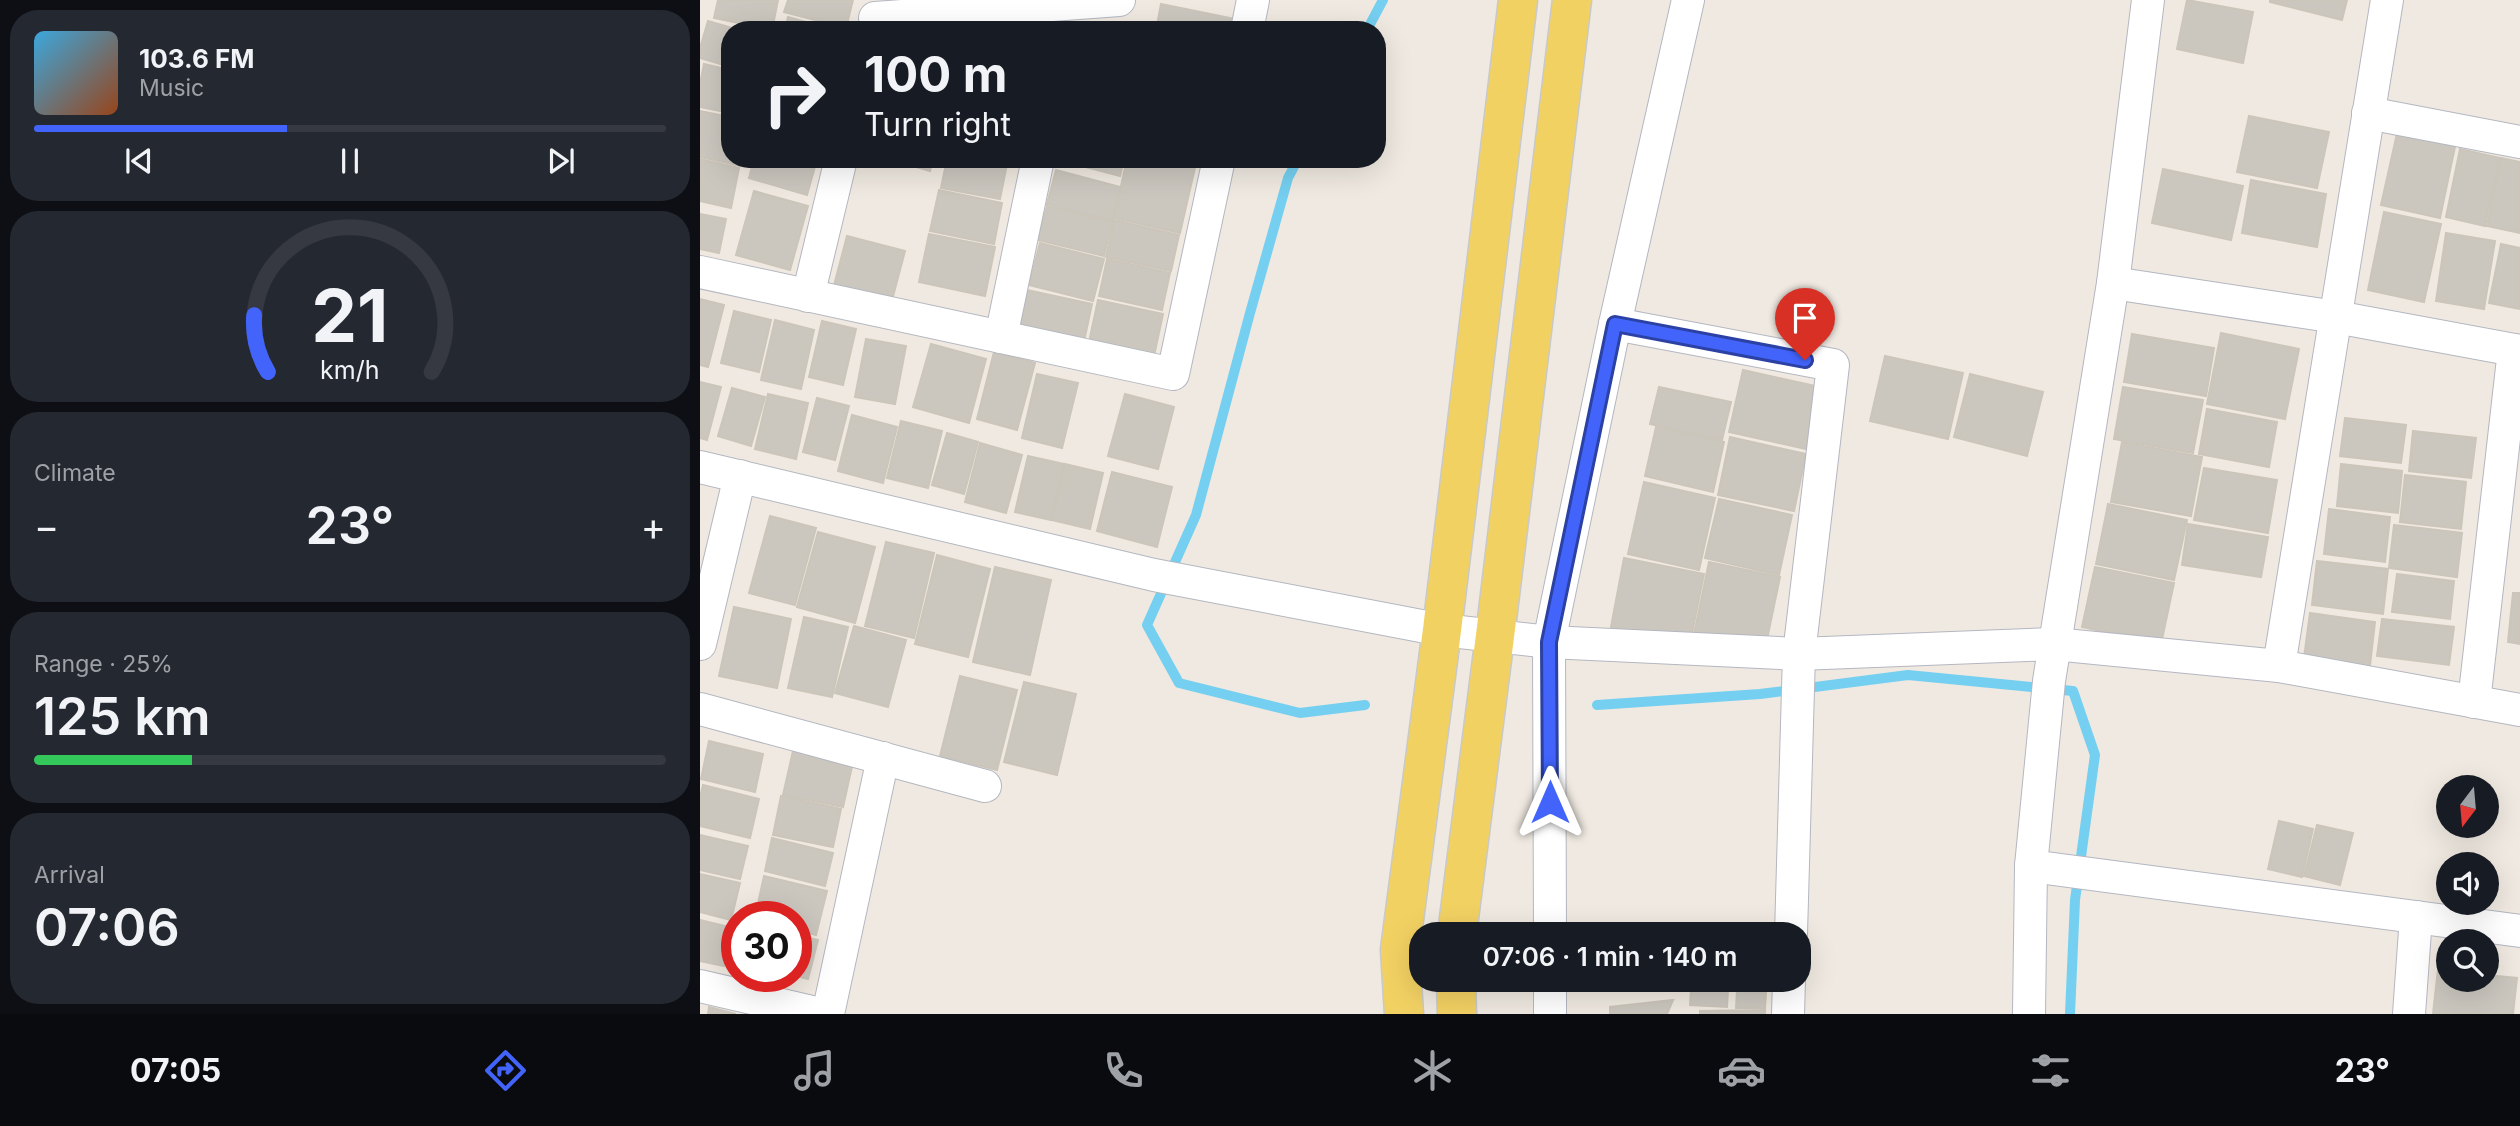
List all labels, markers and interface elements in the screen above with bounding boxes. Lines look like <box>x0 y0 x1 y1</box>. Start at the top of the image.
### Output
text: 103.6 FM <box>139 43 254 74</box>
text: 100 m <box>864 45 1008 104</box>
icon: right <box>749 49 840 140</box>
text: Music <box>139 74 204 102</box>
text: Turn right <box>864 105 1011 144</box>
icon: previous <box>120 142 158 180</box>
icon: pause <box>331 142 369 180</box>
icon: next <box>542 142 580 180</box>
text: 21 <box>311 272 389 361</box>
pin <box>1775 288 1835 360</box>
icon: arrive <box>1786 299 1824 337</box>
text: km/h <box>320 355 380 385</box>
text: Climate <box>34 459 116 487</box>
text: 23° <box>306 494 394 557</box>
text: − <box>34 503 59 549</box>
text: + <box>641 503 666 549</box>
text: Range · 25% <box>34 650 173 678</box>
text: 125 km <box>34 685 211 748</box>
position arrow <box>1513 765 1587 839</box>
north arrow <box>2436 775 2499 838</box>
map controls <box>2436 775 2499 992</box>
button: sound <box>2436 852 2499 915</box>
text: Arrival <box>34 861 105 889</box>
text: 07:06 <box>34 896 180 959</box>
speed limit sign: 30 <box>721 901 812 992</box>
button: search <box>2436 929 2499 992</box>
text: 07:06 · 1 min · 140 m <box>1483 941 1737 972</box>
icon: directions <box>481 1046 530 1095</box>
icon: music <box>790 1046 839 1095</box>
icon: phone <box>1099 1046 1148 1095</box>
icon: climate <box>1408 1046 1457 1095</box>
icon: car <box>1717 1046 1766 1095</box>
icon: filters <box>2026 1046 2075 1095</box>
text: 07:05 <box>130 1051 221 1090</box>
text: 23° <box>2335 1051 2390 1090</box>

